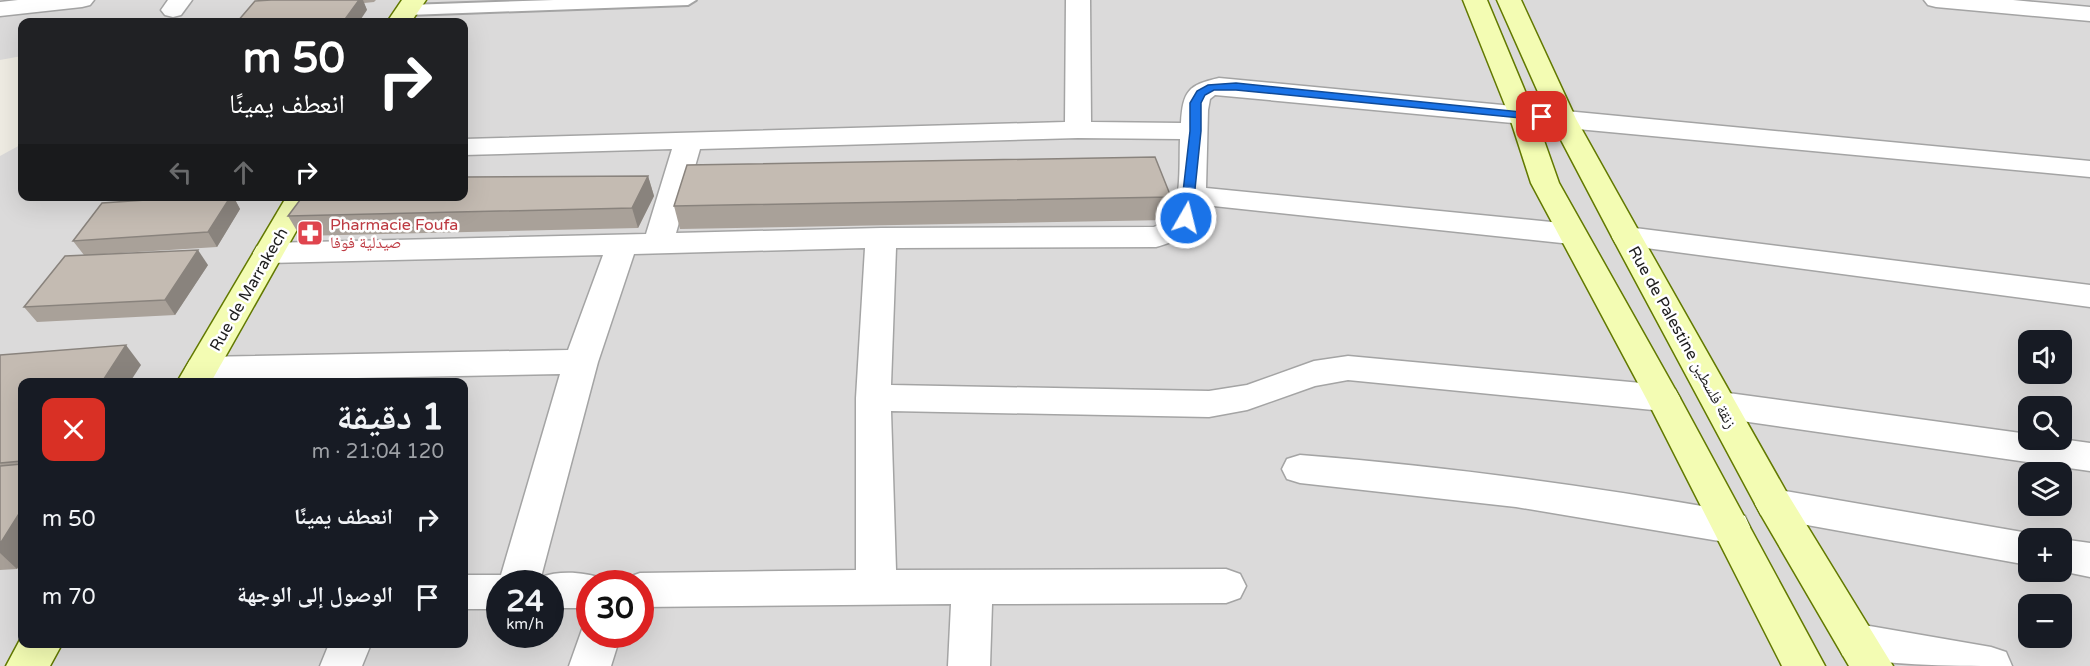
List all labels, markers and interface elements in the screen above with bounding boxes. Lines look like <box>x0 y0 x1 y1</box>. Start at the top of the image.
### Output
text: 50 m <box>243 33 345 84</box>
icon: right <box>366 42 444 120</box>
text: انعطف يمينًا <box>229 88 345 121</box>
pin <box>1516 91 1567 142</box>
icon: arrive <box>1525 100 1558 133</box>
icon: left <box>164 156 197 189</box>
icon: ahead <box>227 156 260 189</box>
icon: right <box>290 156 323 189</box>
position arrow <box>1154 186 1218 250</box>
place label: Pharmacie Foufa صيدلية فوفا <box>330 215 458 253</box>
pharmacy icon: Pharmacie Foufa صيدلية فوفا <box>295 218 325 248</box>
street label: Rue de Marrakech <box>205 224 292 355</box>
street label: Rue de Palestine زنقة فلسطين <box>1624 243 1741 432</box>
map controls <box>2018 330 2072 648</box>
button: sound <box>2018 330 2072 384</box>
text: 1 دقيقة <box>336 396 444 439</box>
button: search <box>2018 396 2072 450</box>
button: close <box>42 398 105 461</box>
text: 120 m · 21:04 <box>312 440 444 464</box>
button: layers <box>2018 462 2072 516</box>
icon: right <box>411 503 444 536</box>
text: انعطف يمينًا <box>294 504 393 530</box>
text: 50 m <box>42 506 96 532</box>
button: + <box>2018 528 2072 582</box>
speed limit sign: 30 <box>576 570 654 648</box>
icon: arrive <box>411 581 444 614</box>
text: الوصول إلى الوجهة <box>237 582 393 608</box>
text: 24 <box>506 583 544 620</box>
text: 70 m <box>42 584 96 610</box>
button: − <box>2018 594 2072 648</box>
text: km/h <box>506 615 544 633</box>

